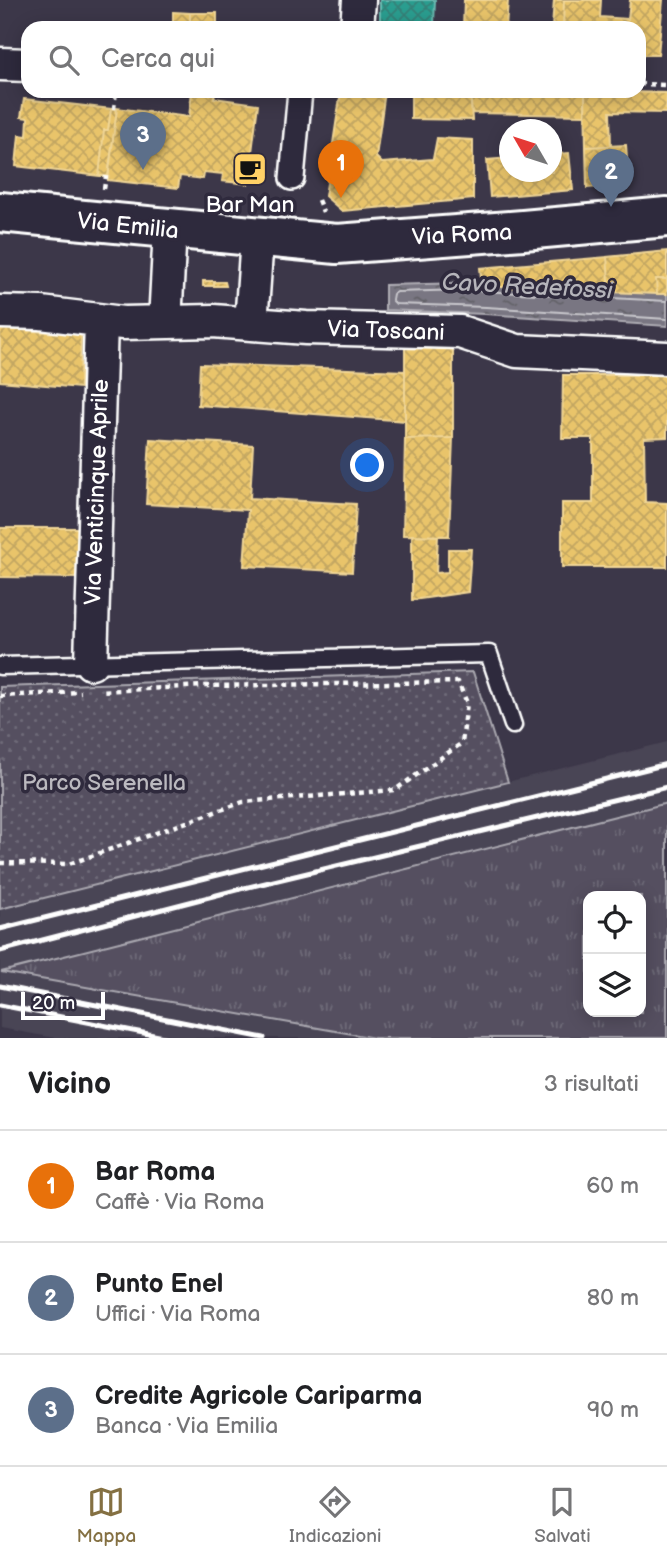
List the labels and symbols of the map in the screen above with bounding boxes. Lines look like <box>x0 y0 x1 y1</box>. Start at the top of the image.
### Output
pin: 3 <box>120 112 166 170</box>
north arrow <box>499 119 562 182</box>
pin: 1 <box>318 140 364 198</box>
pin: 2 <box>588 149 634 207</box>
cafe icon: Bar Man <box>231 150 269 188</box>
place label: Bar Man <box>205 191 295 219</box>
street label: Via Emilia <box>76 207 180 245</box>
street label: Via Roma <box>411 218 513 252</box>
water label: Cavo Redefossi <box>441 268 615 306</box>
street label: Via Toscani <box>327 315 445 347</box>
street label: Via Venticinque Aprile <box>79 379 115 605</box>
your location <box>350 448 384 482</box>
park label: Parco Serenella <box>22 769 186 797</box>
scale bar <box>21 989 105 1021</box>

